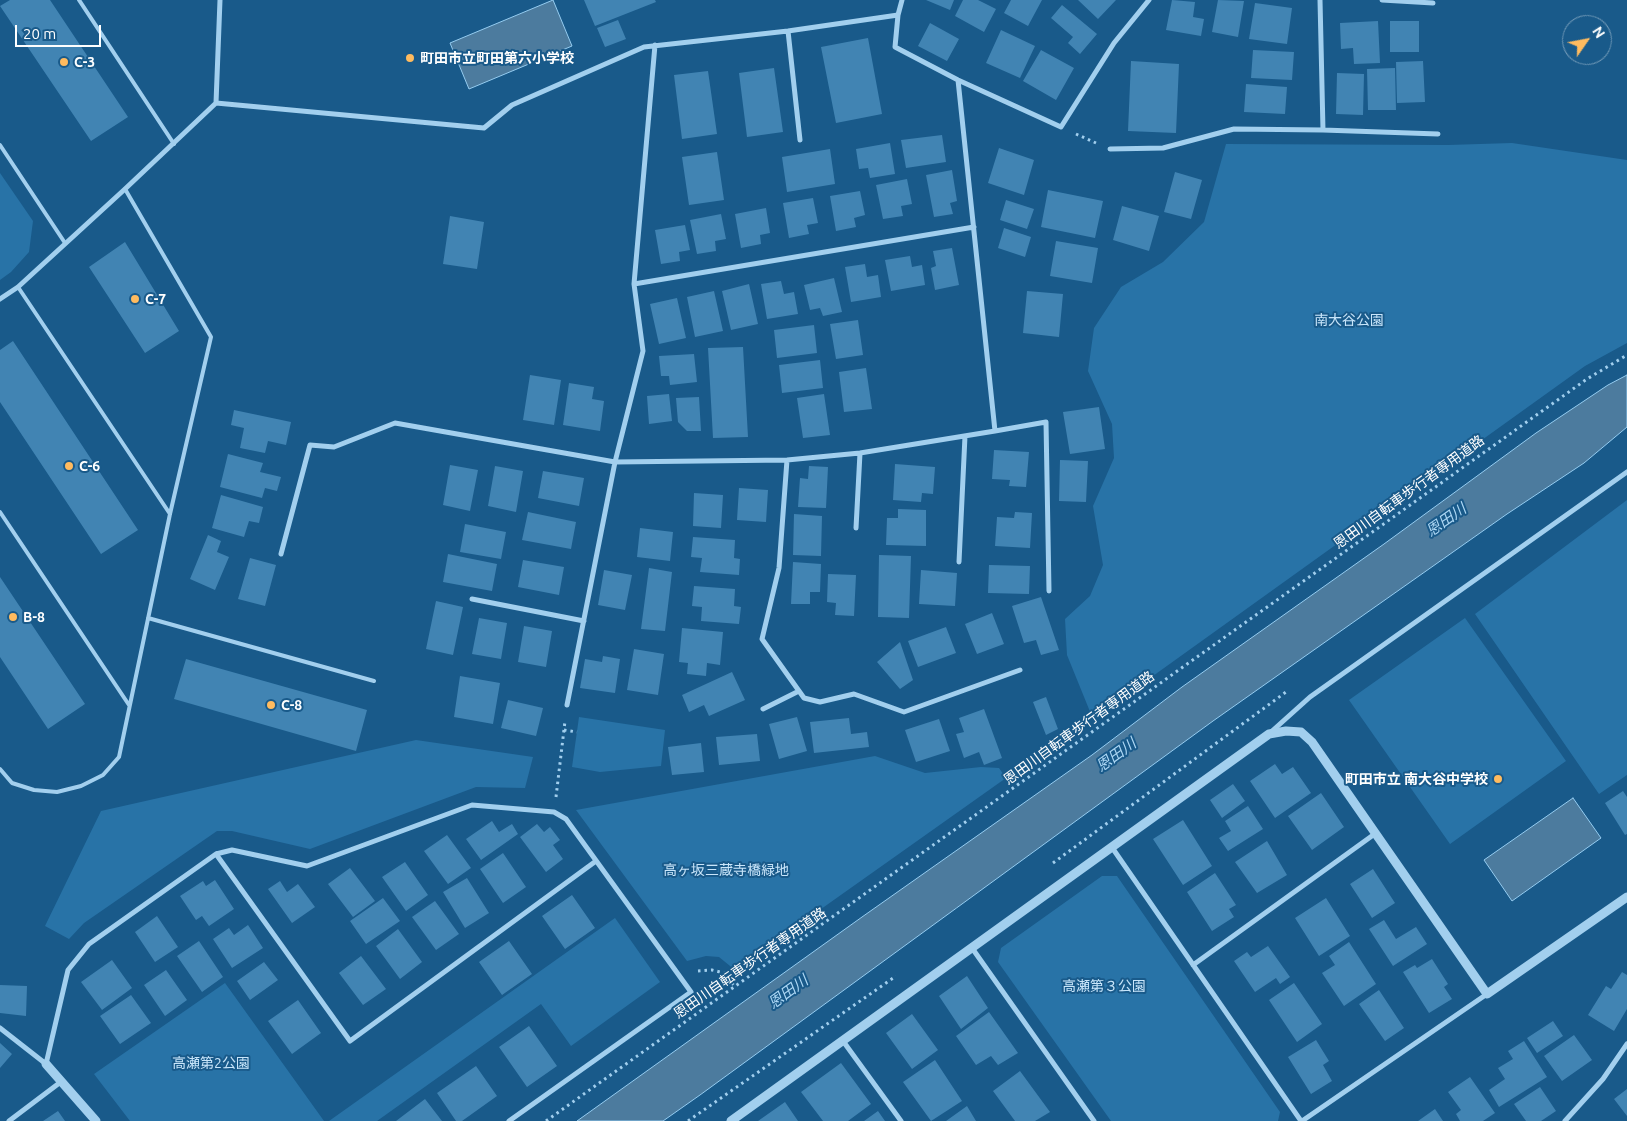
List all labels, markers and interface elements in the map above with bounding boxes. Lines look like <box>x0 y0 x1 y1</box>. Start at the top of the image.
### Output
scale bar <box>18 15 104 47</box>
north arrow <box>1562 15 1612 65</box>
text: N <box>1589 24 1608 41</box>
text: 20 m <box>23 25 56 42</box>
place label: 町田市立町田第六小学校 <box>420 50 574 66</box>
marker: 町田市立町田第六小学校 <box>404 52 416 64</box>
place label: C-3 <box>74 54 95 70</box>
marker: C-3 <box>58 56 70 68</box>
place label: C-7 <box>145 291 166 307</box>
marker: C-7 <box>129 293 141 305</box>
park label: 南大谷公園 <box>1314 312 1384 328</box>
street label: 恩田川自転車歩行者専用道路 <box>1330 432 1488 552</box>
place label: C-6 <box>79 458 100 474</box>
marker: C-6 <box>63 460 75 472</box>
water label: 恩田川 <box>1422 500 1470 540</box>
place label: B-8 <box>23 609 45 625</box>
marker: B-8 <box>7 611 19 623</box>
street label: 恩田川自転車歩行者専用道路 <box>1000 668 1158 788</box>
place label: C-8 <box>281 697 302 713</box>
marker: C-8 <box>265 699 277 711</box>
water label: 恩田川 <box>1093 734 1139 776</box>
place label: 町田市立 南大谷中学校 <box>1345 771 1488 787</box>
marker: 町田市立 南大谷中学校 <box>1492 773 1504 785</box>
park label: 高ヶ坂三蔵寺橋緑地 <box>663 862 789 878</box>
street label: 恩田川自転車歩行者専用道路 <box>671 904 829 1022</box>
water label: 恩田川 <box>765 971 811 1013</box>
park label: 高瀬第３公園 <box>1062 978 1146 994</box>
park label: 高瀬第2公園 <box>172 1055 250 1071</box>

